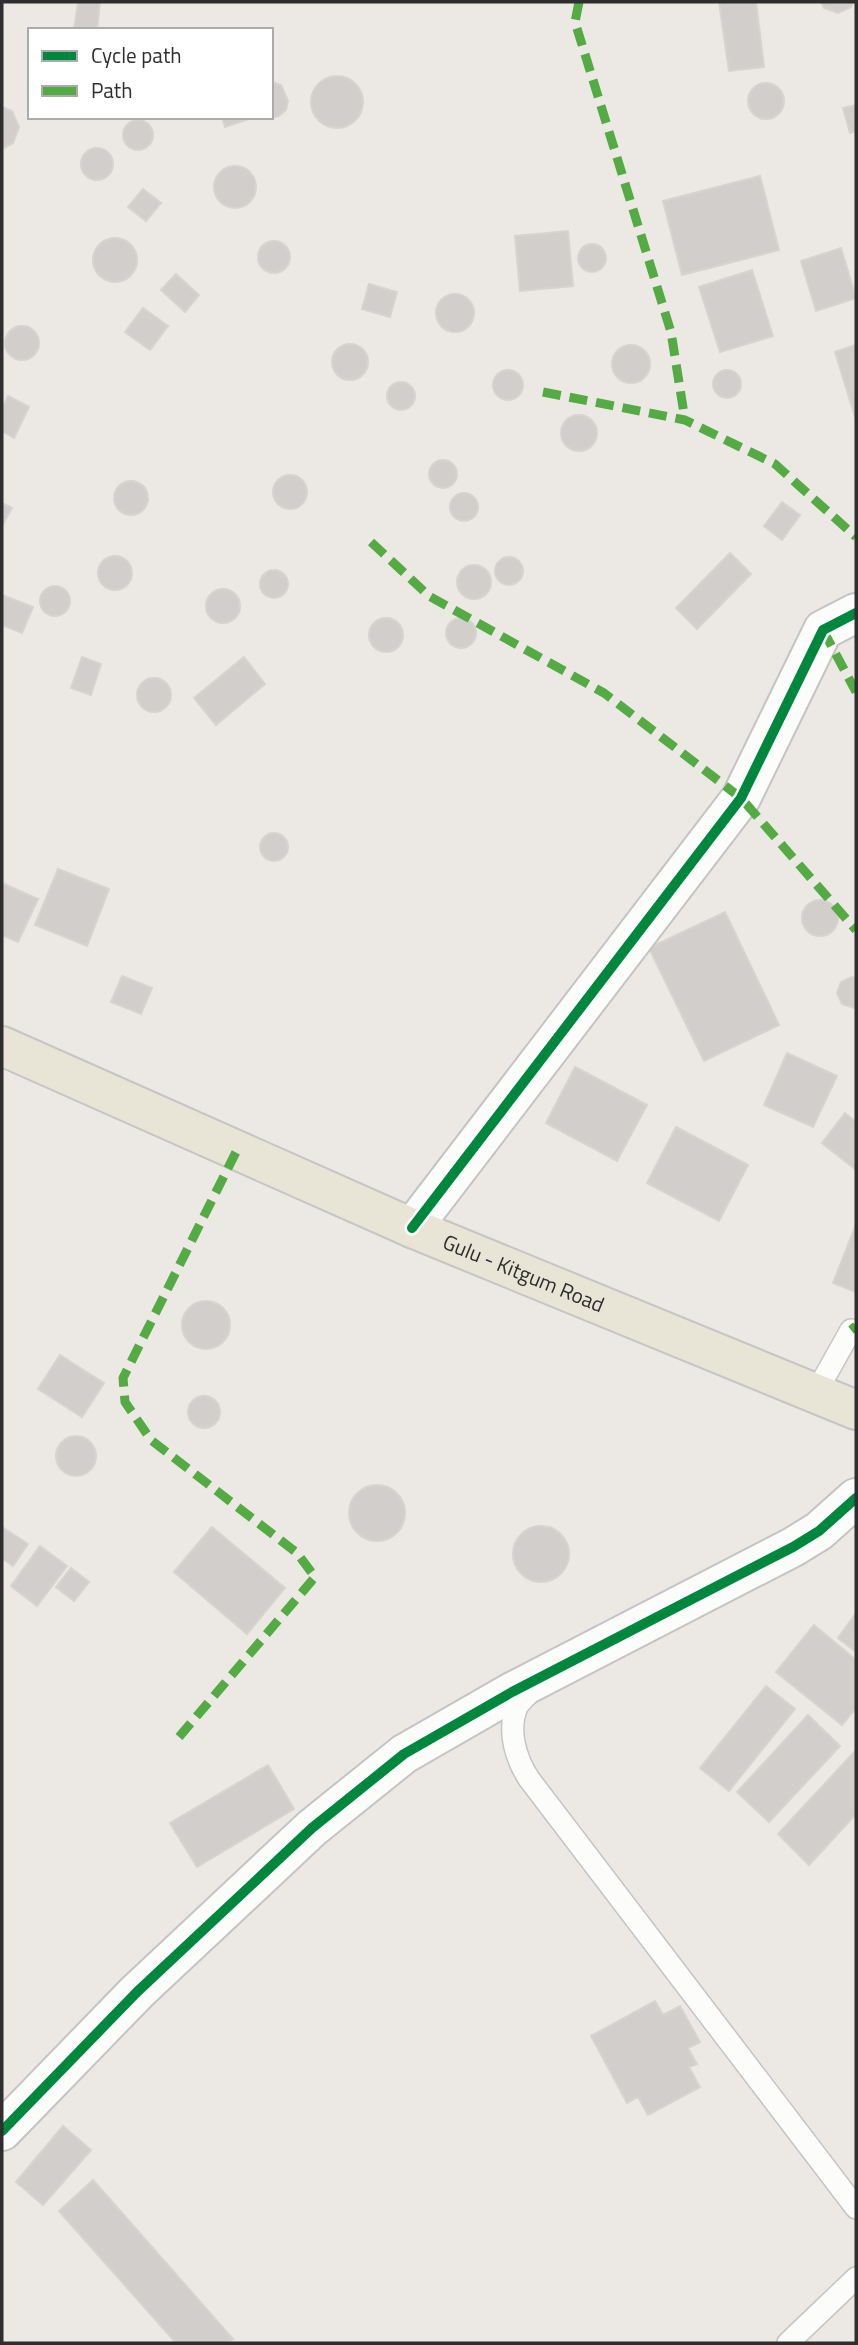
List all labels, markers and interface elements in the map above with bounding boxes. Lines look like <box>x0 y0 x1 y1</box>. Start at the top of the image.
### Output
legend <box>28 28 273 119</box>
text: Cycle path <box>91 39 182 71</box>
text: Path <box>91 74 133 106</box>
street label: Gulu - Kitgum Road <box>438 1225 610 1320</box>

